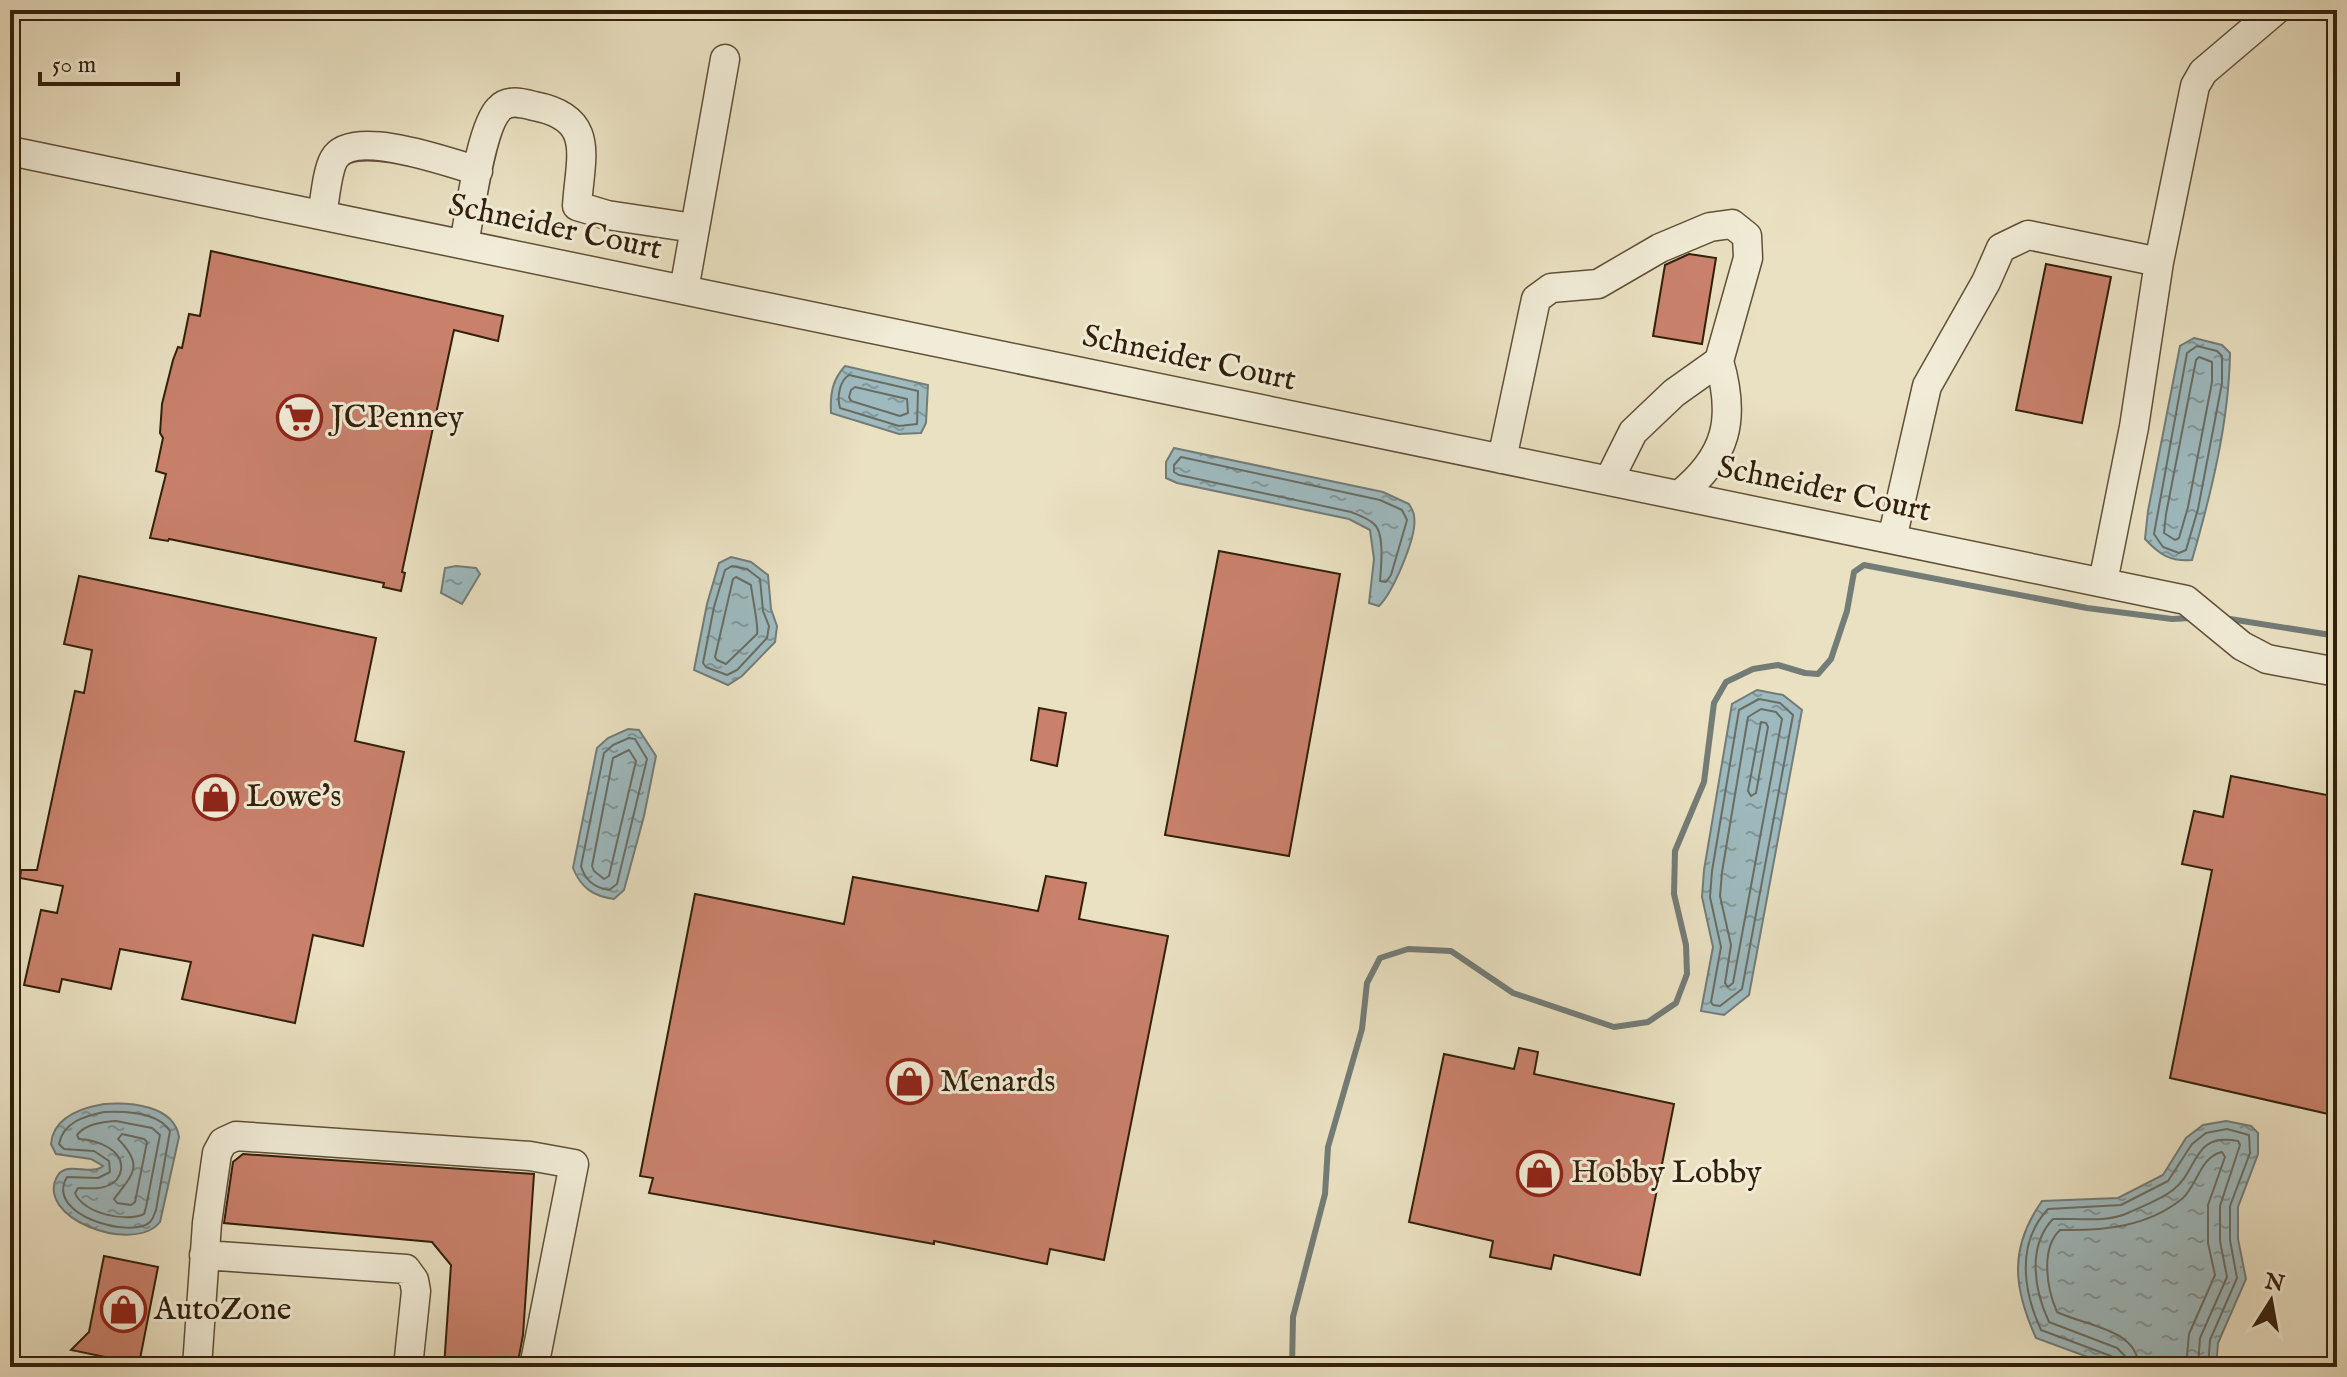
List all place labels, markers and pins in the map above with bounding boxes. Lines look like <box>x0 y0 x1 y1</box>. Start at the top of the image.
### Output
supermarket icon: JCPenney <box>276 394 324 442</box>
place label: JCPenney <box>328 398 464 439</box>
shop icon: Lowe's <box>191 773 239 821</box>
place label: Lowe's <box>246 777 341 818</box>
shop icon: Menards <box>885 1058 933 1106</box>
place label: Menards <box>940 1062 1055 1103</box>
shop icon: Hobby Lobby <box>1516 1149 1564 1197</box>
place label: Hobby Lobby <box>1571 1153 1762 1194</box>
shop icon: AutoZone <box>99 1286 147 1334</box>
place label: AutoZone <box>153 1290 291 1331</box>

